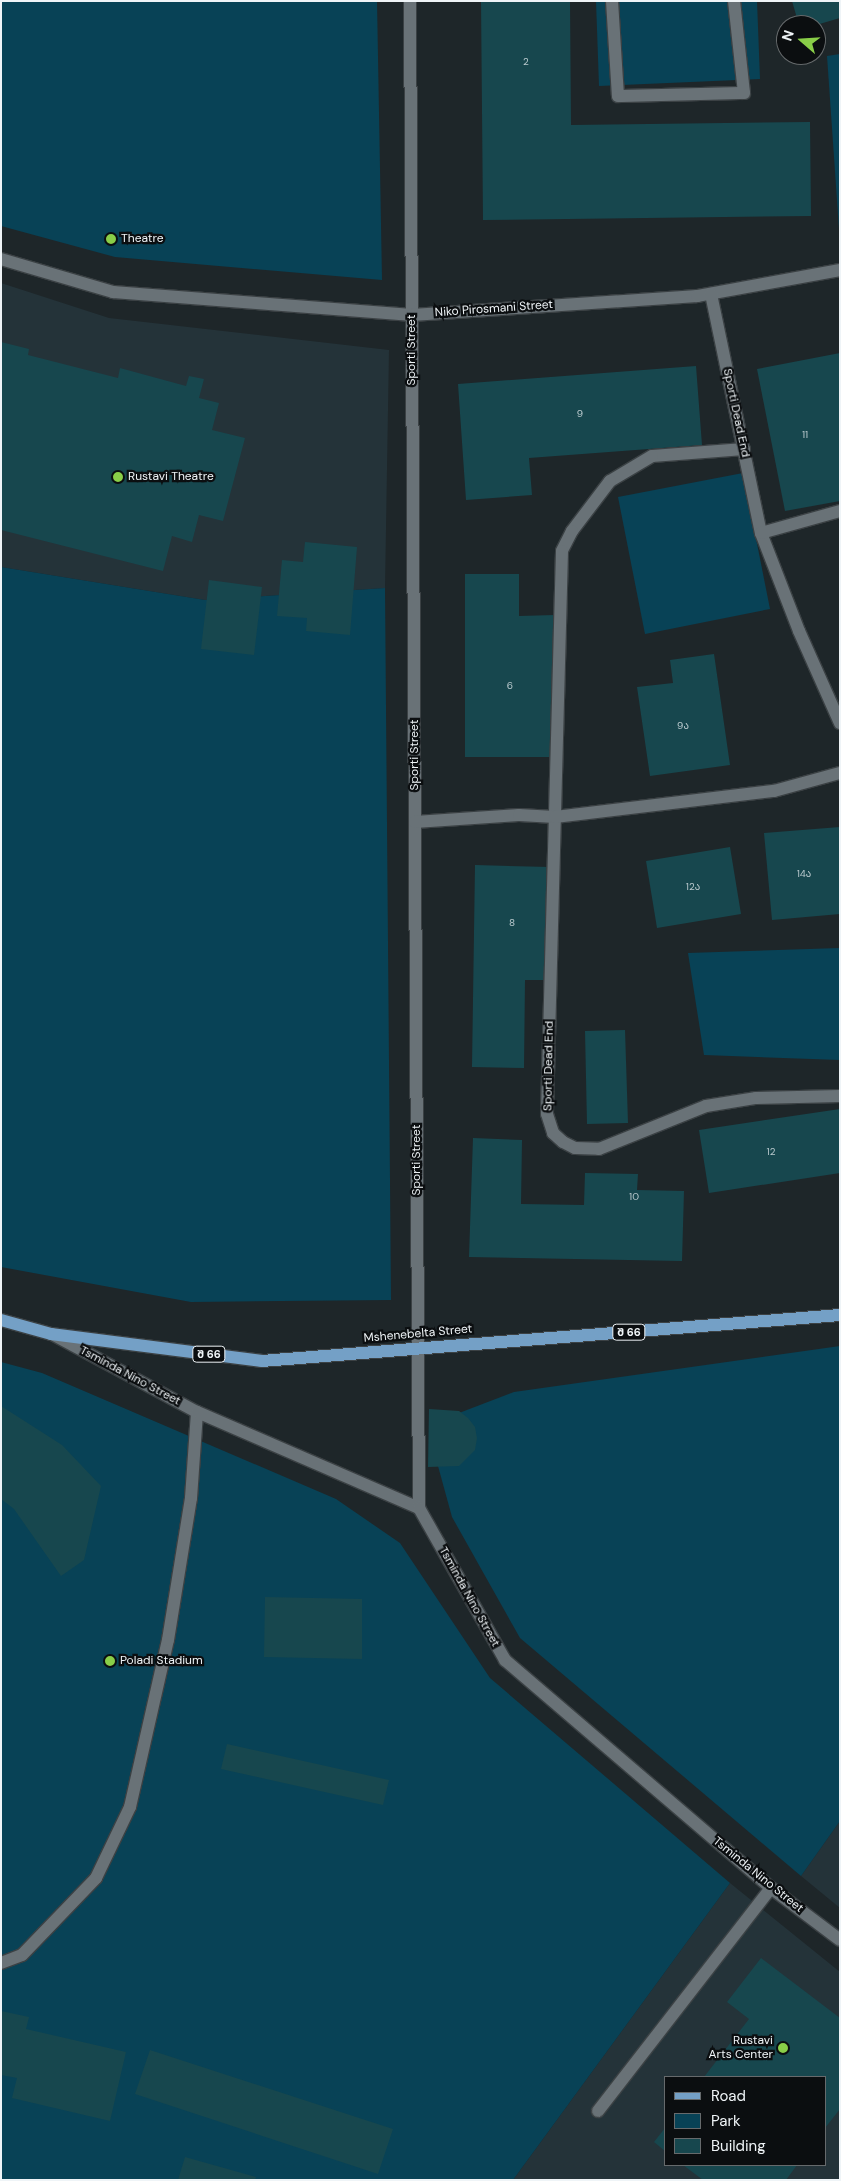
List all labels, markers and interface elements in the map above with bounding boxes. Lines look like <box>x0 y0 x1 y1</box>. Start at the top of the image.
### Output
north arrow <box>776 15 826 65</box>
text: N <box>778 28 798 43</box>
house number: 2 <box>523 56 529 68</box>
place label: Theatre <box>121 232 164 246</box>
marker: Theatre <box>105 233 117 245</box>
street label: Niko Pirosmani Street <box>434 298 554 320</box>
street label: Sporti Street <box>405 315 419 385</box>
street label: Sporti Dead End <box>720 367 752 459</box>
house number: 9 <box>577 408 583 420</box>
house number: 11 <box>802 429 808 441</box>
place label: Rustavi Theatre <box>128 470 214 484</box>
marker: Rustavi Theatre <box>112 471 124 483</box>
house number: 6 <box>507 680 513 692</box>
street label: Sporti Street <box>408 720 422 790</box>
house number: 9ა <box>677 720 689 732</box>
house number: 14ა <box>797 868 811 880</box>
house number: 12ა <box>686 881 700 893</box>
house number: 8 <box>509 917 515 929</box>
street label: Sporti Dead End <box>541 1021 557 1111</box>
street label: Sporti Street <box>410 1125 424 1195</box>
house number: 12 <box>767 1146 775 1158</box>
house number: 10 <box>629 1191 639 1203</box>
street label: Mshenebelta Street <box>363 1322 473 1346</box>
road number: შ 66 <box>612 1324 646 1340</box>
street label: Tsminda Nino Street <box>77 1343 183 1409</box>
road number: შ 66 <box>192 1346 226 1362</box>
street label: Tsminda Nino Street <box>436 1545 502 1649</box>
place label: Poladi Stadium <box>120 1654 203 1668</box>
marker: Poladi Stadium <box>104 1655 116 1667</box>
street label: Tsminda Nino Street <box>710 1834 806 1916</box>
place label: Rustavi Arts Center <box>709 2034 773 2062</box>
marker: Rustavi Arts Center <box>777 2042 789 2054</box>
legend <box>664 2076 826 2166</box>
text: Road <box>711 2086 746 2106</box>
text: Park <box>711 2111 741 2131</box>
text: Building <box>711 2136 766 2156</box>

